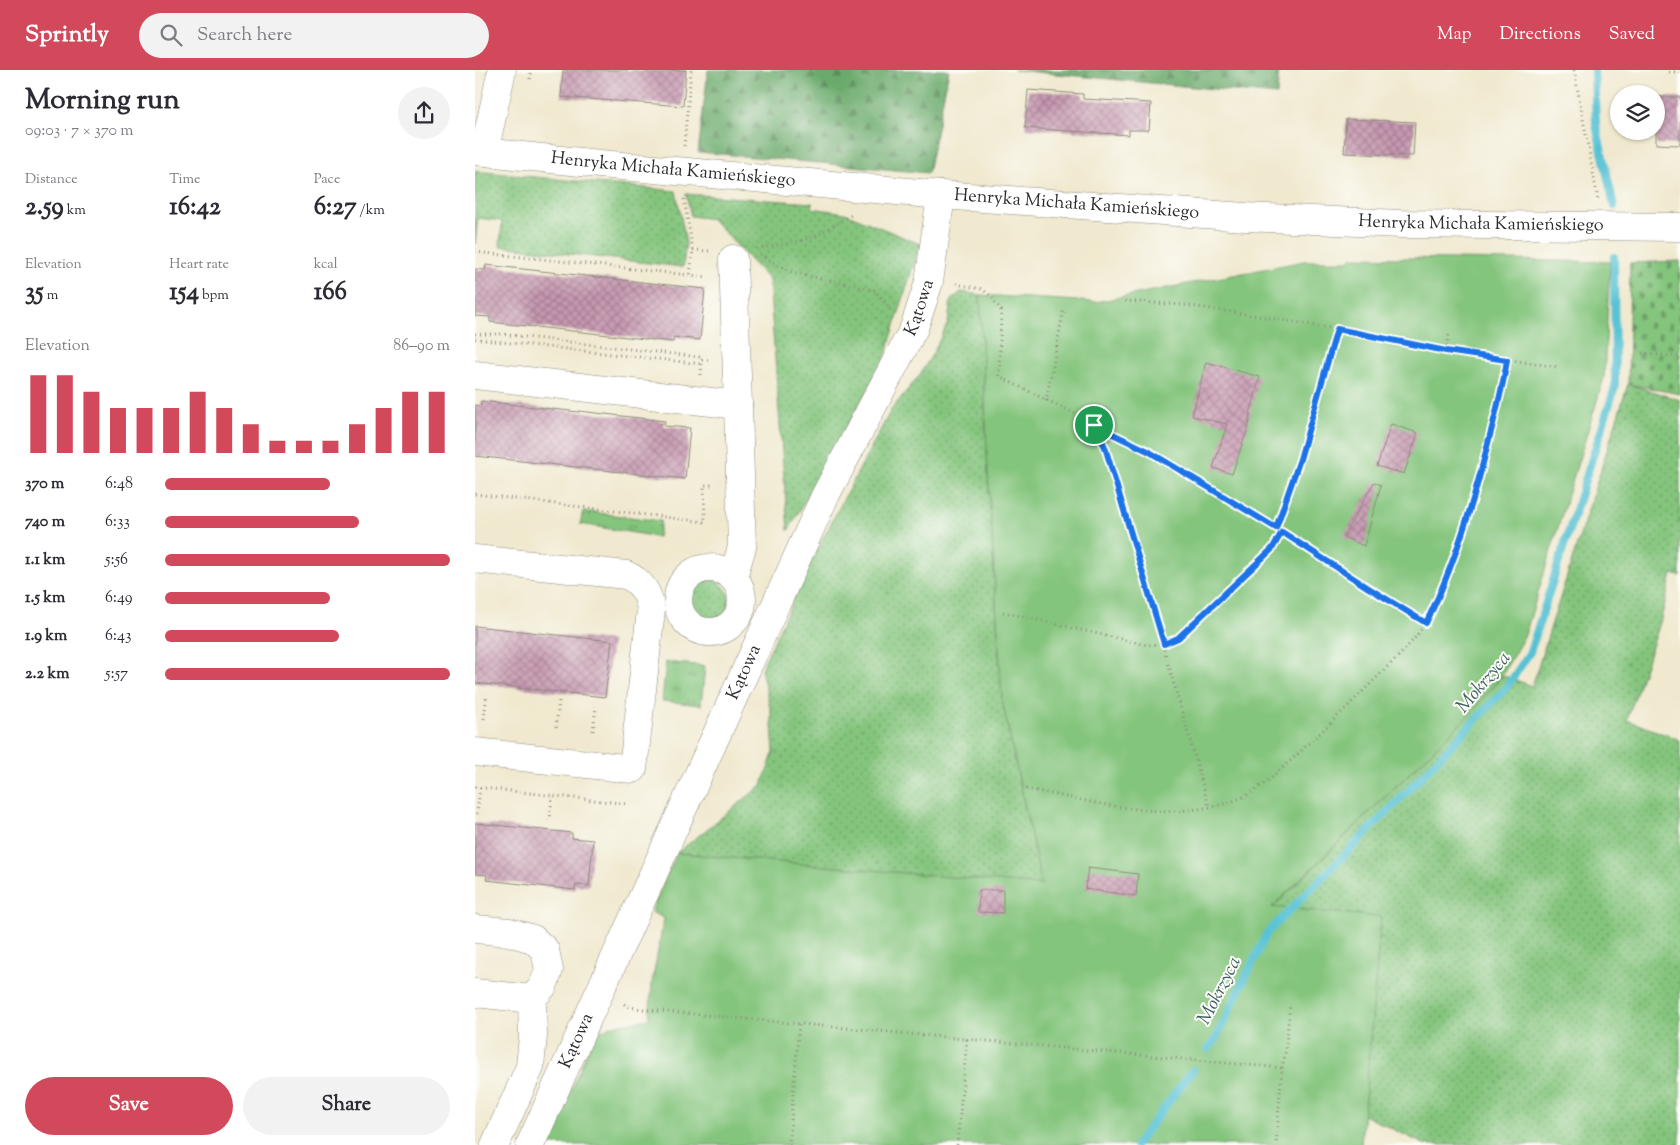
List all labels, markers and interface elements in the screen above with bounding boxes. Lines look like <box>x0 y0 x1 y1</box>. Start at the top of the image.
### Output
search box <box>139 13 489 58</box>
text: Sprintly <box>25 18 109 52</box>
icon: search <box>157 21 185 49</box>
text: Search here <box>197 22 292 49</box>
text: Map <box>1437 22 1472 48</box>
text: Directions <box>1500 22 1581 48</box>
text: Saved <box>1609 22 1655 48</box>
text: Morning run <box>25 81 180 121</box>
map controls <box>1610 85 1665 140</box>
button: layers <box>1610 85 1665 140</box>
button: share <box>398 87 450 139</box>
text: 09:03 · 7 × 370 m <box>25 120 134 143</box>
street label: Henryka Michała Kamieńskiego <box>549 146 797 195</box>
text: Distance <box>25 170 78 190</box>
text: Time <box>169 170 200 190</box>
text: Pace <box>314 170 340 190</box>
street label: Henryka Michała Kamieńskiego <box>953 183 1200 227</box>
text: 2.59 <box>25 190 64 226</box>
text: 16:42 <box>169 190 221 226</box>
text: 6:27 <box>314 190 357 226</box>
text: km <box>64 201 86 221</box>
text: /km <box>357 201 385 221</box>
street label: Henryka Michała Kamieńskiego <box>1358 209 1604 239</box>
text: Elevation <box>25 255 82 275</box>
text: Heart rate <box>169 255 229 275</box>
text: kcal <box>314 255 338 275</box>
text: 35 <box>25 275 44 311</box>
text: 154 <box>169 275 199 311</box>
text: 166 <box>314 275 347 311</box>
street label: Kątowa <box>899 276 942 341</box>
text: m <box>44 286 58 306</box>
text: bpm <box>199 286 229 306</box>
text: Elevation <box>25 335 90 358</box>
text: 86–90 m <box>393 335 450 358</box>
pin <box>1073 404 1115 446</box>
icon: arrive <box>1080 411 1108 439</box>
text: 370 m <box>25 473 64 496</box>
text: 6:48 <box>105 473 133 496</box>
text: 740 m <box>25 511 65 534</box>
text: 6:33 <box>105 511 130 534</box>
text: 1.1 km <box>25 549 65 572</box>
text: 5:56 <box>105 549 128 572</box>
text: 1.5 km <box>25 587 65 610</box>
text: 6:49 <box>105 587 133 610</box>
text: 1.9 km <box>25 625 67 648</box>
text: 6:43 <box>105 625 131 648</box>
street label: Kątowa <box>721 641 769 704</box>
water label: Mokrzyca <box>1450 646 1518 720</box>
text: 2.2 km <box>25 663 69 686</box>
text: 5:57 <box>105 663 128 686</box>
water label: Mokrzyca <box>1191 952 1249 1030</box>
street label: Kątowa <box>553 1009 601 1073</box>
button: Save <box>25 1077 233 1135</box>
button: Share <box>243 1077 450 1135</box>

